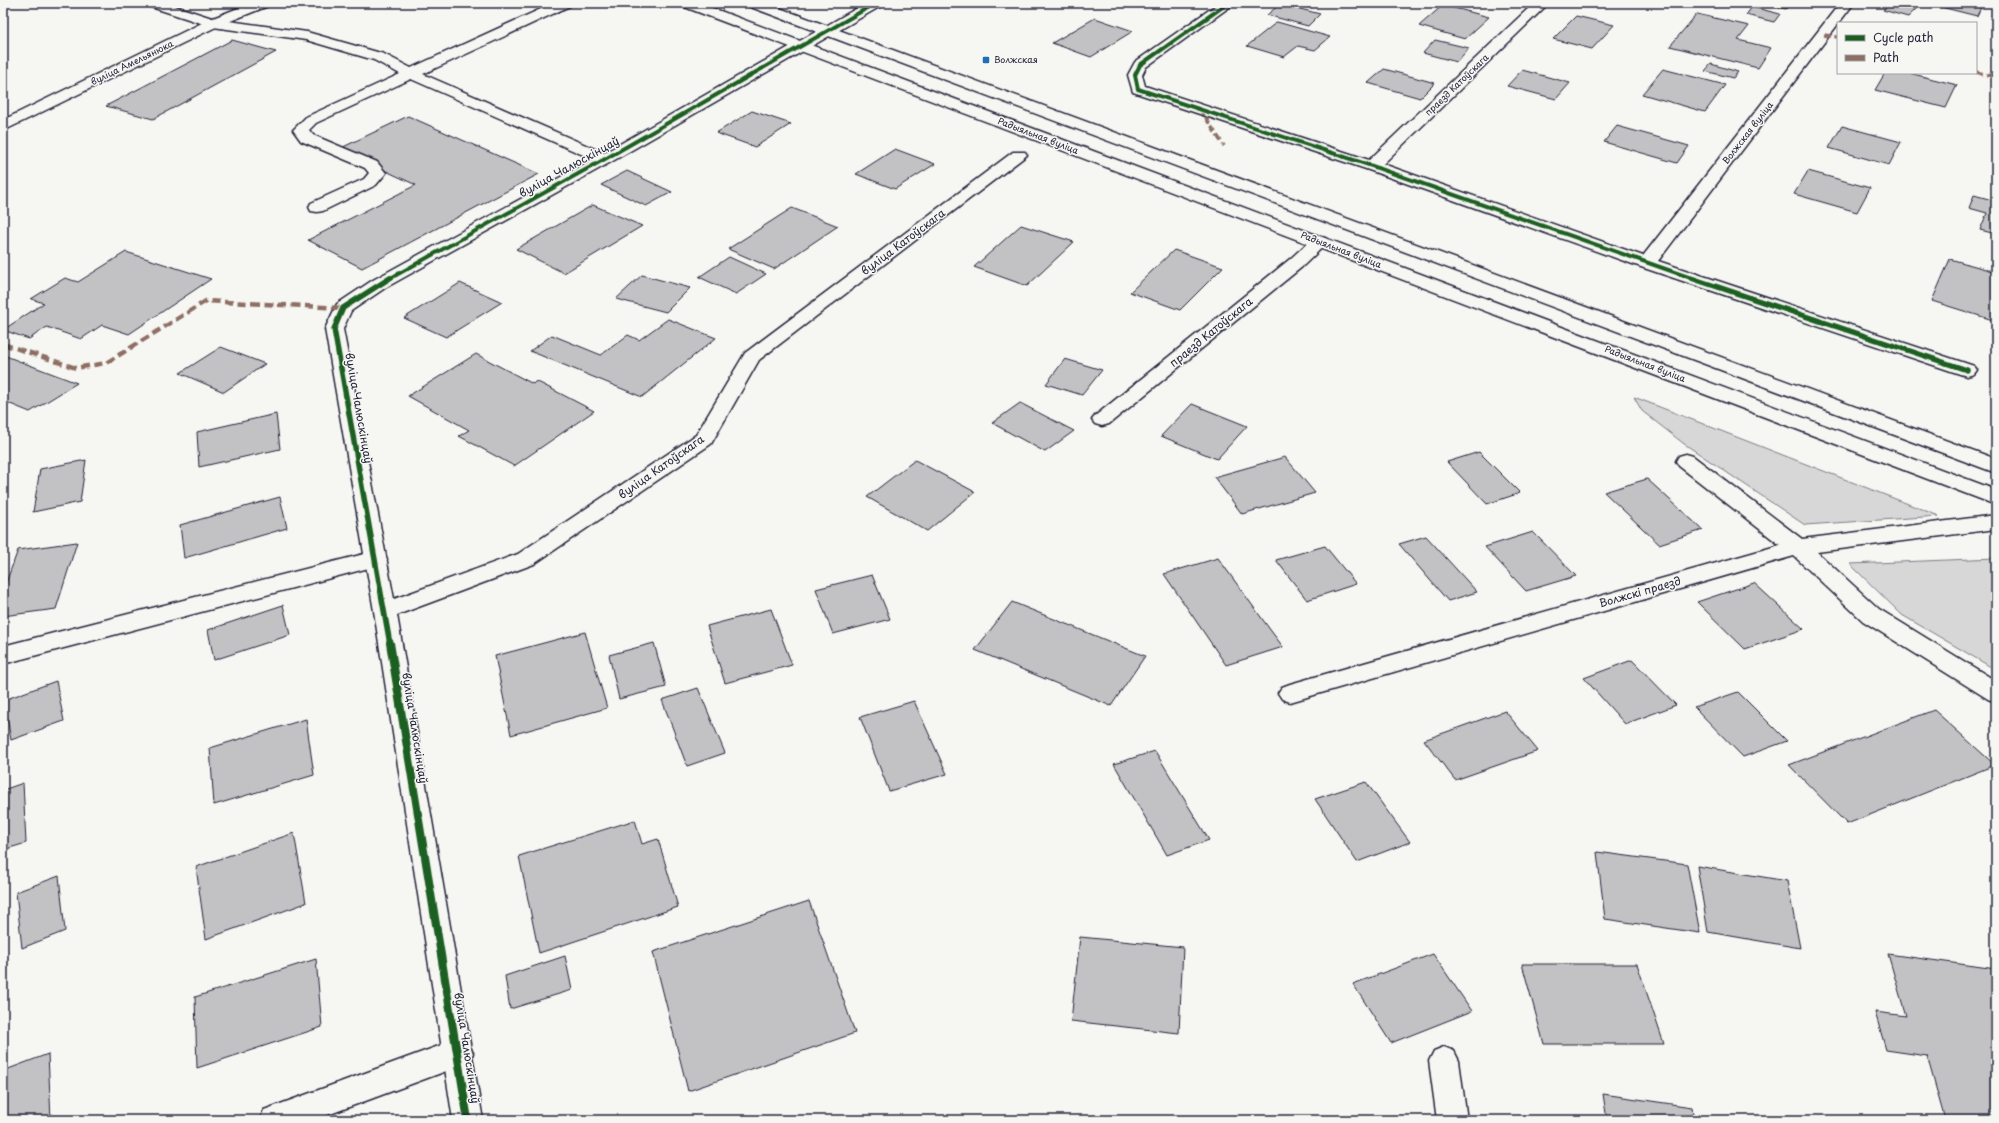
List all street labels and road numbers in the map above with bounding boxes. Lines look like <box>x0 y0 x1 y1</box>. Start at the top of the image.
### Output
street label: вуліца Амельянюка <box>88 36 176 88</box>
street label: праезд Катоўскага <box>1421 50 1492 119</box>
street label: Волжская вуліца <box>1718 98 1776 167</box>
street label: Радыяльная вуліца <box>996 113 1081 157</box>
street label: вуліца Чалюскінцаў <box>516 132 622 201</box>
street label: вуліца Катоўскага <box>857 204 948 279</box>
street label: Радыяльная вуліца <box>1299 227 1384 271</box>
street label: праезд Катоўскага <box>1165 293 1256 371</box>
street label: Радыяльная вуліца <box>1603 341 1688 385</box>
street label: вуліца Чалюскінцаў <box>341 351 378 465</box>
street label: вуліца Катоўскага <box>614 430 707 503</box>
street label: Волжскі праезд <box>1597 572 1683 611</box>
street label: вуліца Чалюскінцаў <box>398 671 433 785</box>
street label: вуліца Чалюскінцаў <box>450 991 485 1105</box>

